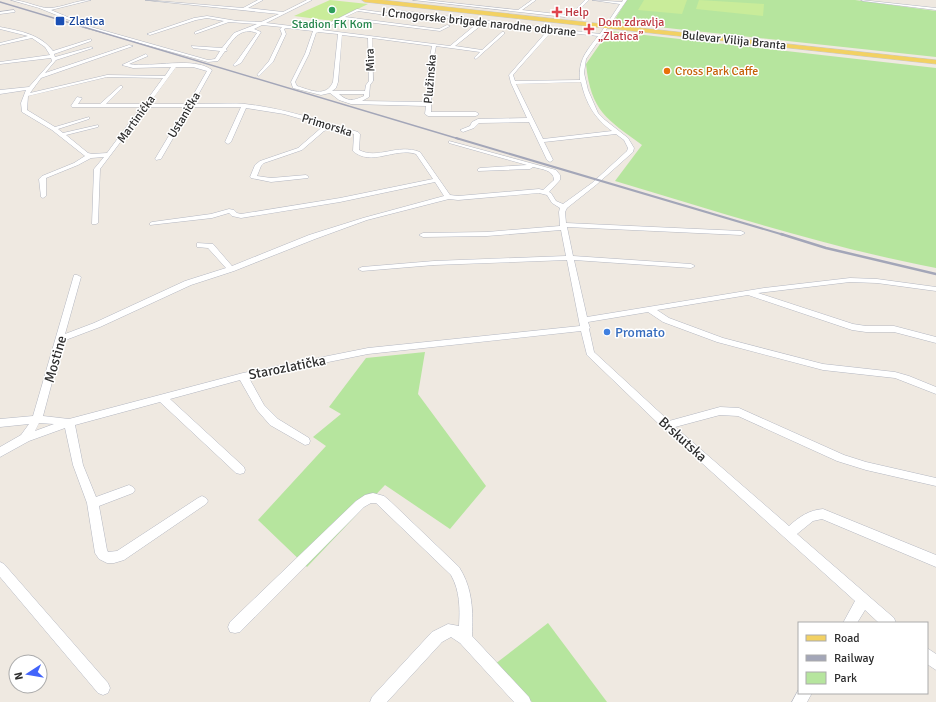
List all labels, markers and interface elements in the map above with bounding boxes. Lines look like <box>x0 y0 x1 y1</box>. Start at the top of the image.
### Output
marker: Stadion FK Kom <box>327 5 337 15</box>
street label: I Crnogorske brigade narodne odbrane <box>381 5 577 40</box>
place label: Help <box>565 5 589 20</box>
marker: Help <box>552 7 562 17</box>
place label: Zlatica <box>69 14 105 29</box>
marker: Zlatica <box>54 15 66 27</box>
place label: Dom zdravlja „Zlatica” <box>598 15 664 44</box>
place label: Stadion FK Kom <box>292 17 372 32</box>
marker: Dom zdravlja „Zlatica” <box>583 23 595 35</box>
street label: Bulevar Vilija Branta <box>681 28 787 53</box>
street label: Mira <box>362 48 379 72</box>
street label: Plužinska <box>421 54 440 104</box>
place label: Cross Park Caffe <box>675 64 758 79</box>
marker: Cross Park Caffe <box>662 66 672 76</box>
street label: Ustanička <box>165 90 204 141</box>
street label: Martinićka <box>114 92 159 146</box>
street label: Primorska <box>300 111 354 140</box>
place label: Promato <box>615 324 665 341</box>
marker: Promato <box>602 327 612 337</box>
street label: Mostine <box>41 334 70 385</box>
street label: Starozlatička <box>247 352 327 383</box>
street label: Brskutska <box>655 413 710 465</box>
legend <box>798 622 928 694</box>
text: Road <box>834 631 860 646</box>
text: Railway <box>834 651 874 666</box>
north arrow <box>8 654 48 694</box>
text: N <box>12 671 26 681</box>
text: Park <box>834 671 857 686</box>

